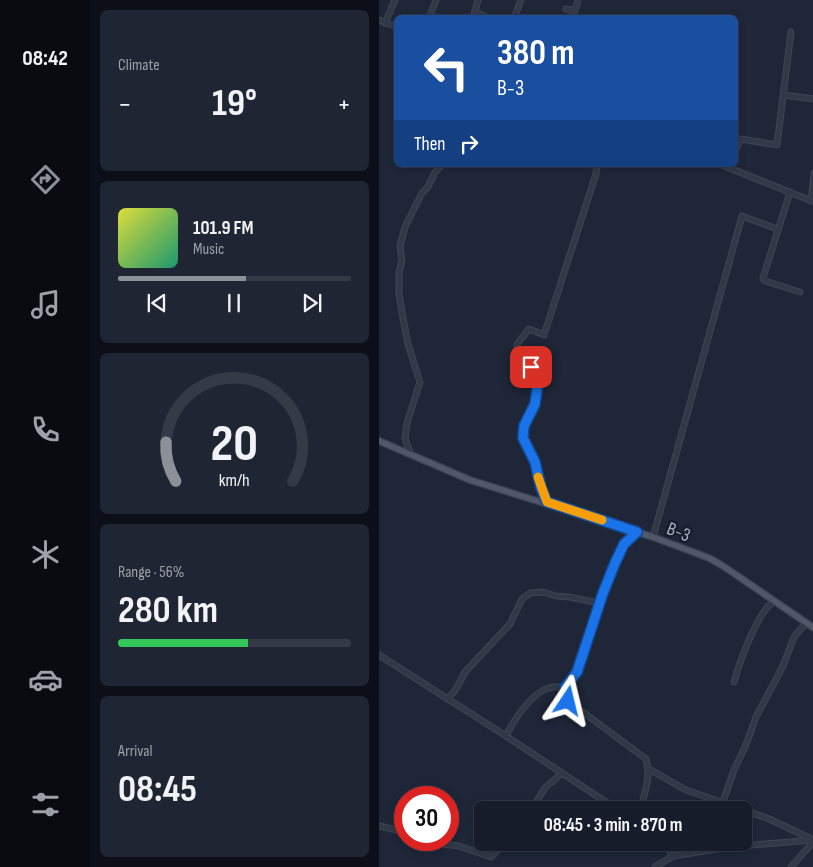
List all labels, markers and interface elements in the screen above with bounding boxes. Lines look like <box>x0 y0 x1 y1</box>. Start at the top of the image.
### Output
text: 380 m <box>497 32 575 75</box>
icon: left <box>414 35 479 100</box>
text: 08:42 <box>22 45 68 72</box>
text: Climate <box>118 56 160 75</box>
text: B-3 <box>497 75 524 102</box>
text: 19° <box>212 81 257 126</box>
text: − <box>118 88 132 121</box>
text: + <box>337 88 351 121</box>
icon: right <box>455 130 483 158</box>
text: Then <box>414 133 445 156</box>
icon: directions <box>28 162 63 197</box>
text: 101.9 FM <box>193 217 253 240</box>
text: Music <box>193 240 224 259</box>
icon: music <box>28 287 63 322</box>
icon: previous <box>143 289 171 317</box>
icon: pause <box>220 289 248 317</box>
icon: next <box>298 289 326 317</box>
pin <box>510 346 552 388</box>
icon: arrive <box>517 353 545 381</box>
icon: phone <box>28 412 63 447</box>
text: 20 <box>211 413 258 476</box>
text: km/h <box>219 470 250 491</box>
street label: B-3 <box>663 517 694 547</box>
icon: climate <box>28 537 63 572</box>
text: Range · 56% <box>118 563 184 582</box>
text: 280 km <box>118 588 218 633</box>
icon: car <box>28 662 63 697</box>
position arrow <box>541 674 593 726</box>
text: Arrival <box>118 742 152 761</box>
text: 08:45 <box>118 767 197 812</box>
speed limit sign: 30 <box>394 786 459 851</box>
icon: filters <box>28 787 63 822</box>
text: 08:45 · 3 min · 870 m <box>544 814 682 837</box>

